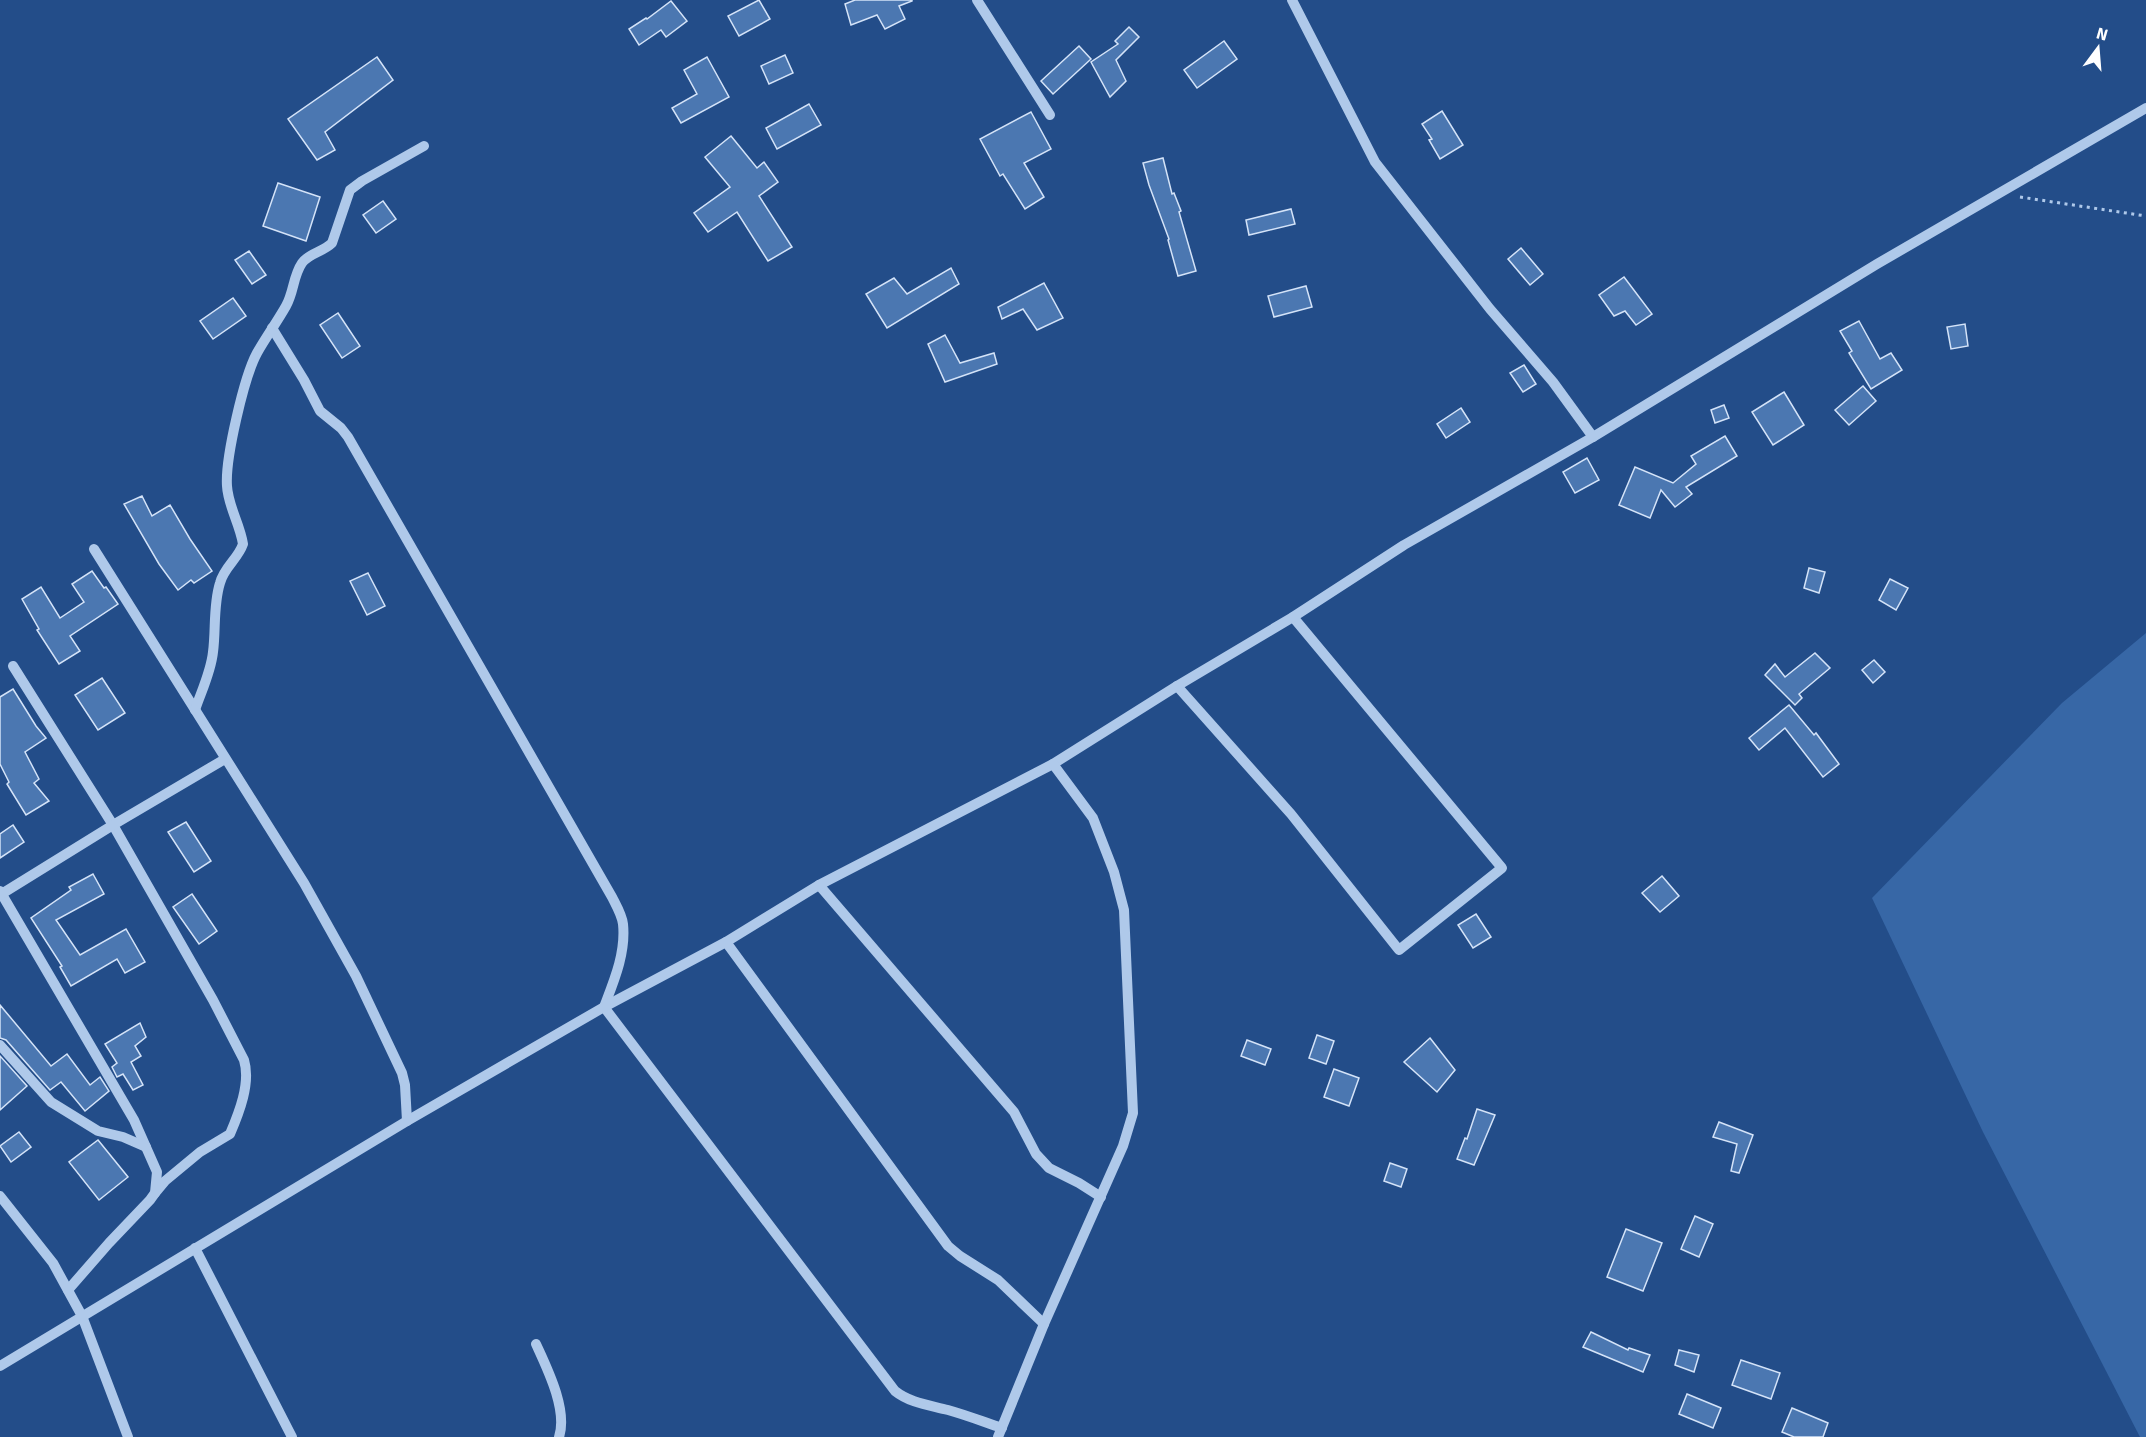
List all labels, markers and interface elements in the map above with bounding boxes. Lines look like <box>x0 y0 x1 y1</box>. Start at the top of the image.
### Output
north arrow <box>2068 18 2128 78</box>
text: N <box>2094 23 2110 46</box>

